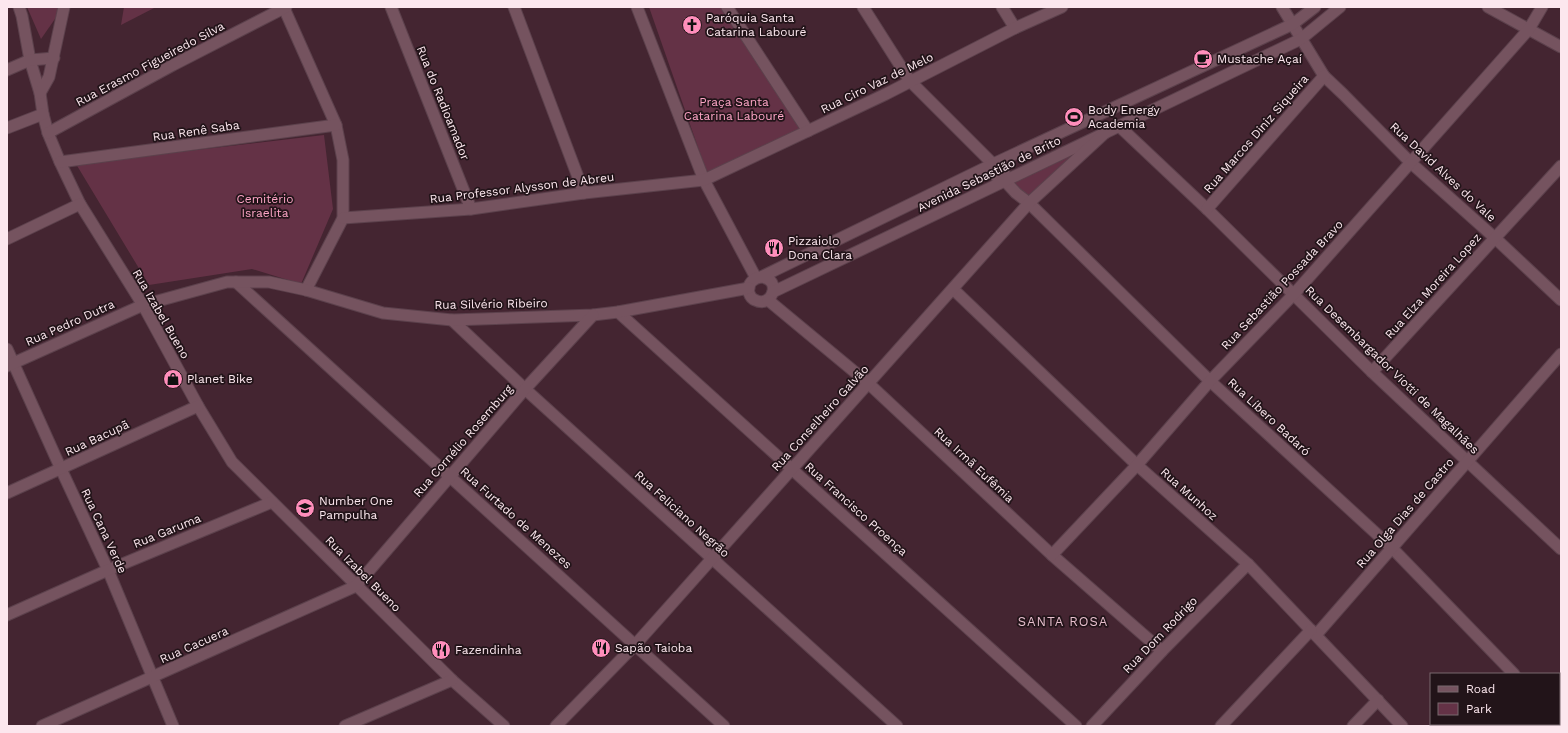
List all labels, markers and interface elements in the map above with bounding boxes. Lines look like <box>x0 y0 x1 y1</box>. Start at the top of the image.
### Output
place label: Paróquia Santa Catarina Labouré <box>706 11 807 39</box>
church icon: Paróquia Santa Catarina Labouré <box>681 14 703 36</box>
street label: Rua Erasmo Figueiredo Silva <box>73 19 227 109</box>
street label: Rua do Radioamador <box>414 44 472 162</box>
cafe icon: Mustache Açaí <box>1192 48 1214 70</box>
street label: Rua Ciro Vaz de Melo <box>818 50 936 116</box>
place label: Mustache Açaí <box>1217 52 1302 66</box>
street label: Rua Marcos Diniz Siqueira <box>1201 72 1311 196</box>
park label: Praça Santa Catarina Labouré <box>684 95 784 123</box>
place label: Body Energy Academia <box>1088 103 1161 131</box>
sports icon: Body Energy Academia <box>1063 106 1085 128</box>
street label: Rua Renê Saba <box>152 118 241 144</box>
street label: Rua David Alves do Vale <box>1387 119 1499 225</box>
street label: Avenida Sebastião de Brito <box>915 133 1063 215</box>
street label: Rua Professor Alysson de Abreu <box>429 170 615 206</box>
park label: Cemitério Israelita <box>236 192 294 220</box>
street label: Rua Sebastião Possada Bravo <box>1218 217 1346 353</box>
street label: Rua Elza Moreira Lopez <box>1382 230 1484 342</box>
place label: Pizzaiolo Dona Clara <box>788 234 852 262</box>
restaurant icon: Pizzaiolo Dona Clara <box>763 237 785 259</box>
street label: Rua Izabel Bueno <box>130 267 192 361</box>
street label: Rua Desembargador Viotti de Magalhães <box>1302 283 1482 457</box>
street label: Rua Silvério Ribeiro <box>434 296 548 312</box>
street label: Rua Pedro Dutra <box>23 297 117 349</box>
street label: Rua Conselheiro Galvão <box>769 362 871 474</box>
shop icon: Planet Bike <box>162 368 184 390</box>
place label: Planet Bike <box>187 372 253 386</box>
street label: Rua Líbero Badaró <box>1225 375 1313 459</box>
street label: Rua Cornélio Rosemburg <box>410 382 516 500</box>
street label: Rua Bacupã <box>63 417 131 459</box>
street label: Rua Irmã Eufêmia <box>931 424 1017 506</box>
street label: Rua Olga Dias de Castro <box>1353 455 1457 571</box>
street label: Rua Francisco Proença <box>802 459 910 559</box>
street label: Rua Furtado de Menezes <box>458 464 574 572</box>
street label: Rua Munhoz <box>1158 465 1220 523</box>
street label: Rua Feliciano Negrão <box>632 468 732 560</box>
street label: Rua Cana Verde <box>78 486 130 576</box>
place label: Number One Pampulha <box>319 494 393 522</box>
school or university icon: Number One Pampulha <box>294 497 316 519</box>
street label: Rua Garuma <box>131 511 203 551</box>
street label: Rua Izabel Bueno <box>322 533 404 615</box>
street label: Rua Dom Rodrigo <box>1120 594 1200 676</box>
district label: SANTA ROSA <box>1018 614 1108 629</box>
street label: Rua Cacuera <box>158 624 231 666</box>
restaurant icon: Sapão Taioba <box>590 637 612 659</box>
restaurant icon: Fazendinha <box>430 639 452 661</box>
place label: Sapão Taioba <box>615 641 692 655</box>
place label: Fazendinha <box>455 643 522 657</box>
legend <box>1430 673 1560 725</box>
text: Road <box>1466 682 1495 696</box>
text: Park <box>1466 702 1492 716</box>

